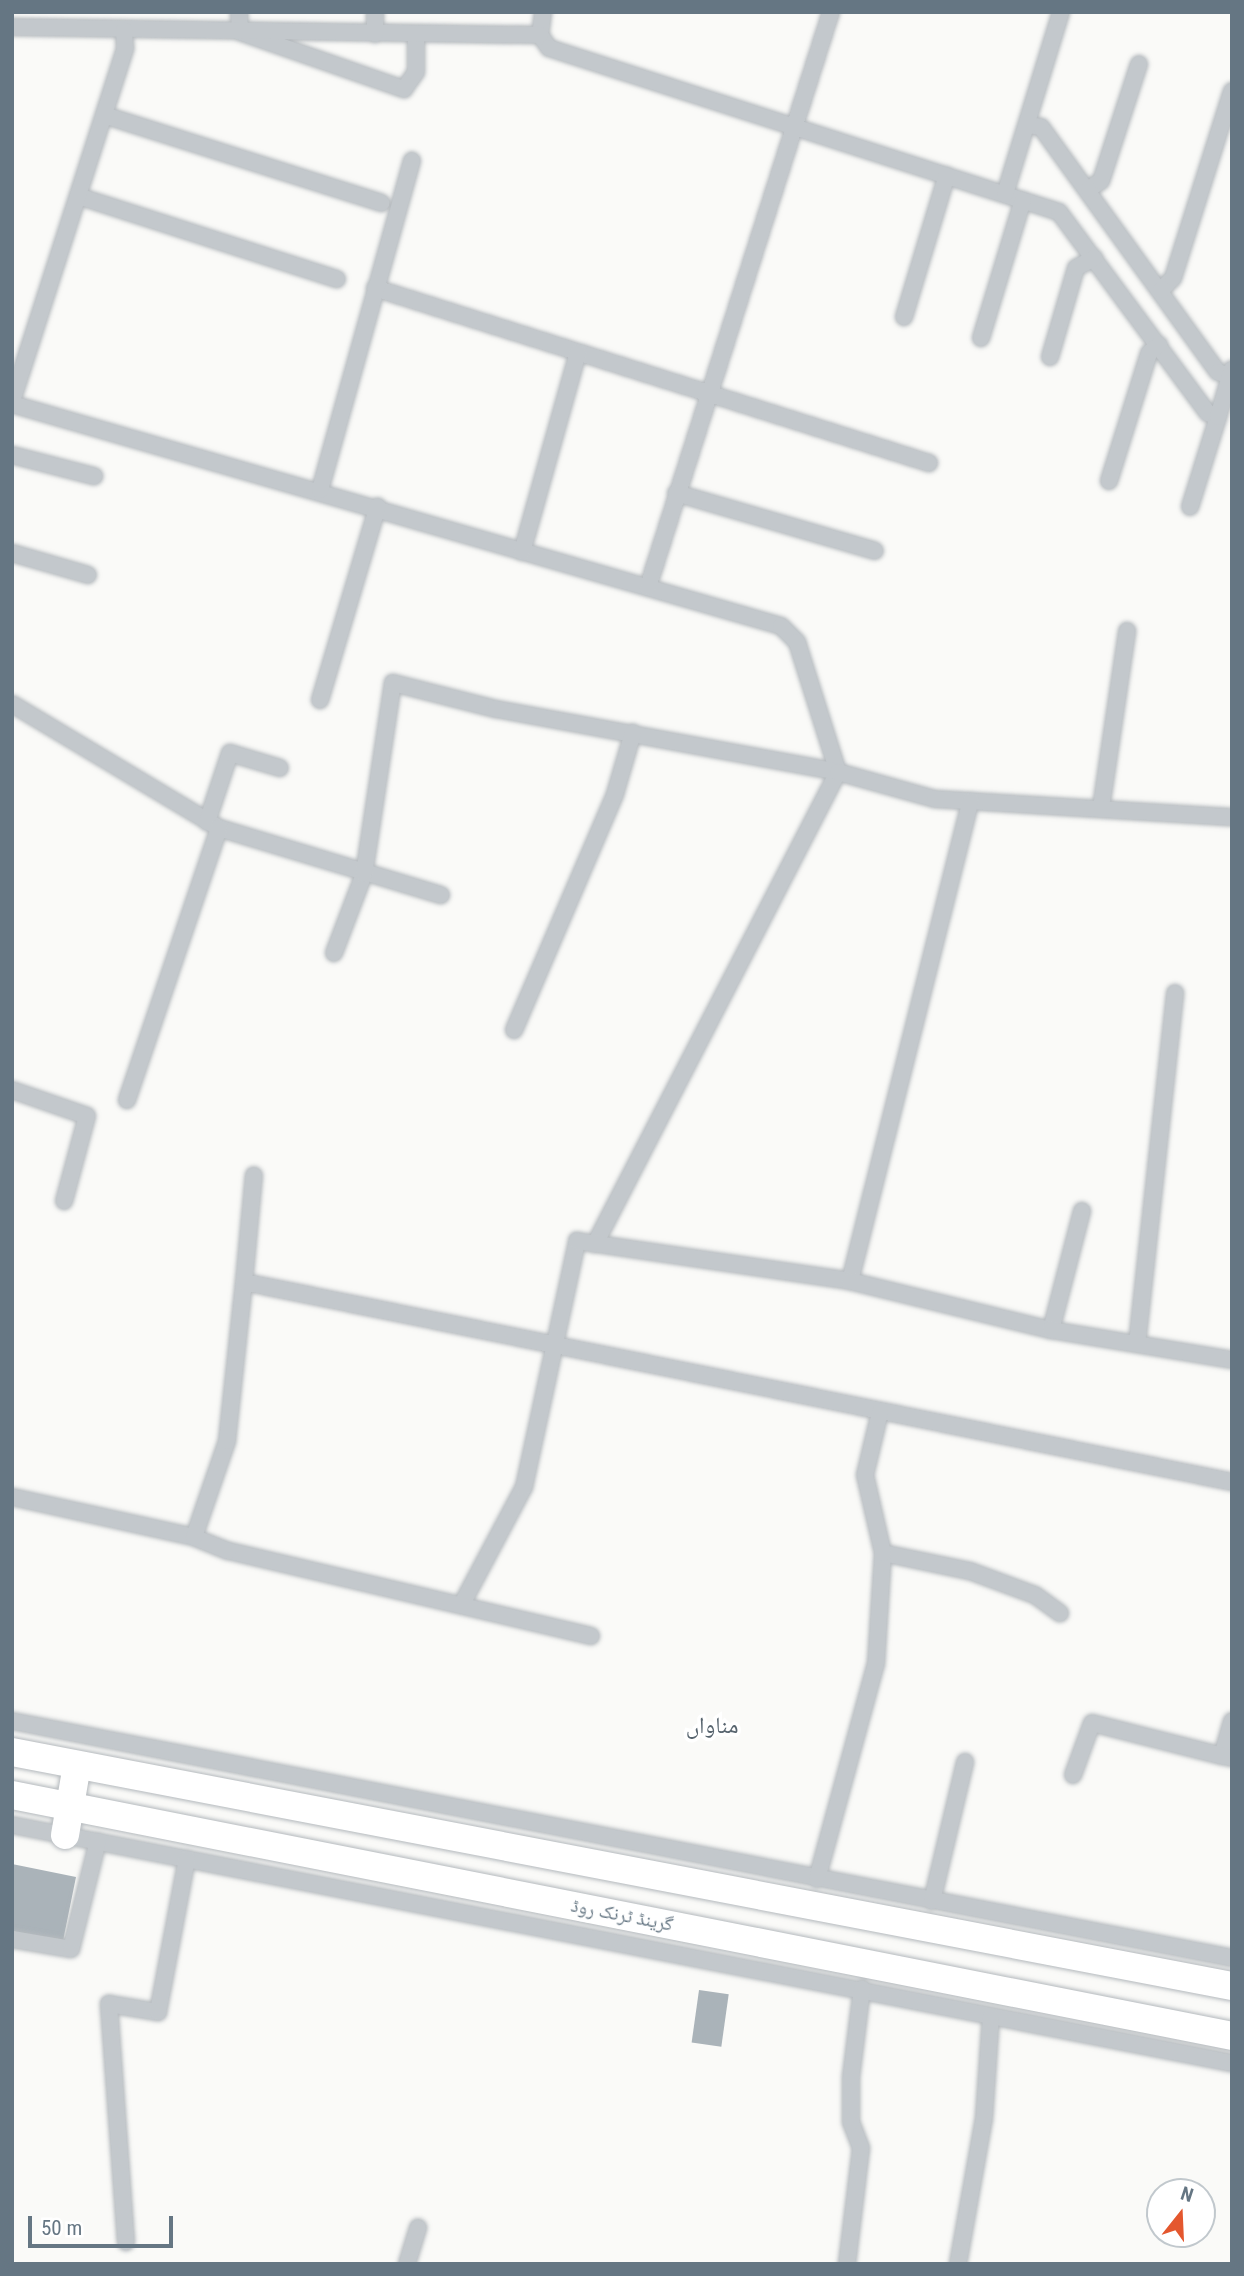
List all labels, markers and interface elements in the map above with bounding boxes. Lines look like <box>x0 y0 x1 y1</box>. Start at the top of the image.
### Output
district label: مناواں <box>686 1712 738 1740</box>
street label: گرینڈ ٹرنک روڈ <box>569 1894 675 1936</box>
north arrow <box>1146 2178 1216 2248</box>
text: N <box>1178 2182 1196 2207</box>
scale bar <box>32 2202 177 2246</box>
text: 50 m <box>41 2216 82 2240</box>

